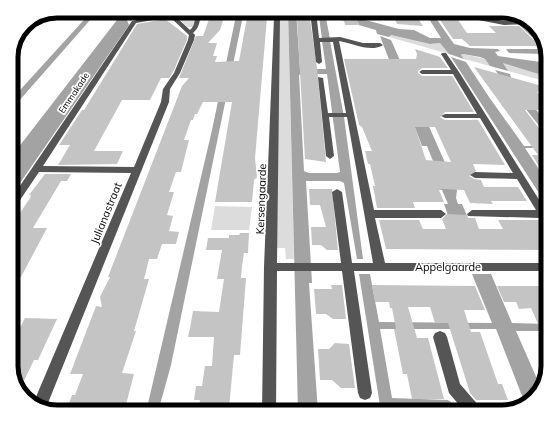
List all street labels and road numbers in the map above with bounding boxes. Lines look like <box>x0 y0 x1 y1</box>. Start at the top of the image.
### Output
street label: Emmakade <box>56 70 91 115</box>
street label: Kersengaarde <box>253 163 269 235</box>
street label: Julianastraat <box>87 180 125 246</box>
street label: Appelgaarde <box>415 260 481 274</box>

